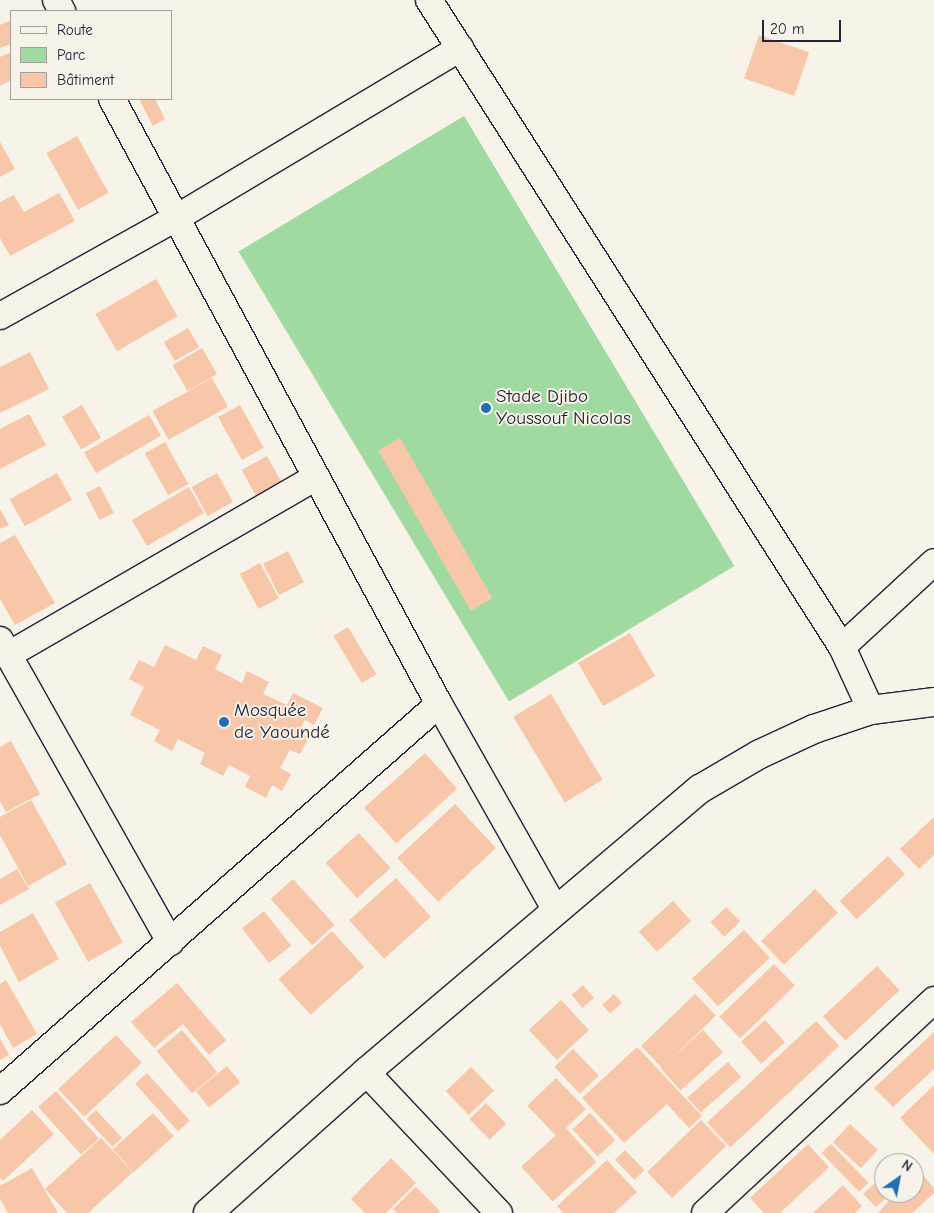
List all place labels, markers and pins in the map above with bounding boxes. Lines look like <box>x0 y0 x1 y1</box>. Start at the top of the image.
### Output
place label: Stade Djibo Youssouf Nicolas <box>496 386 631 430</box>
marker: Stade Djibo Youssouf Nicolas <box>480 402 492 414</box>
place label: Mosquée de Yaoundé <box>234 700 330 744</box>
marker: Mosquée de Yaoundé <box>218 716 230 728</box>

